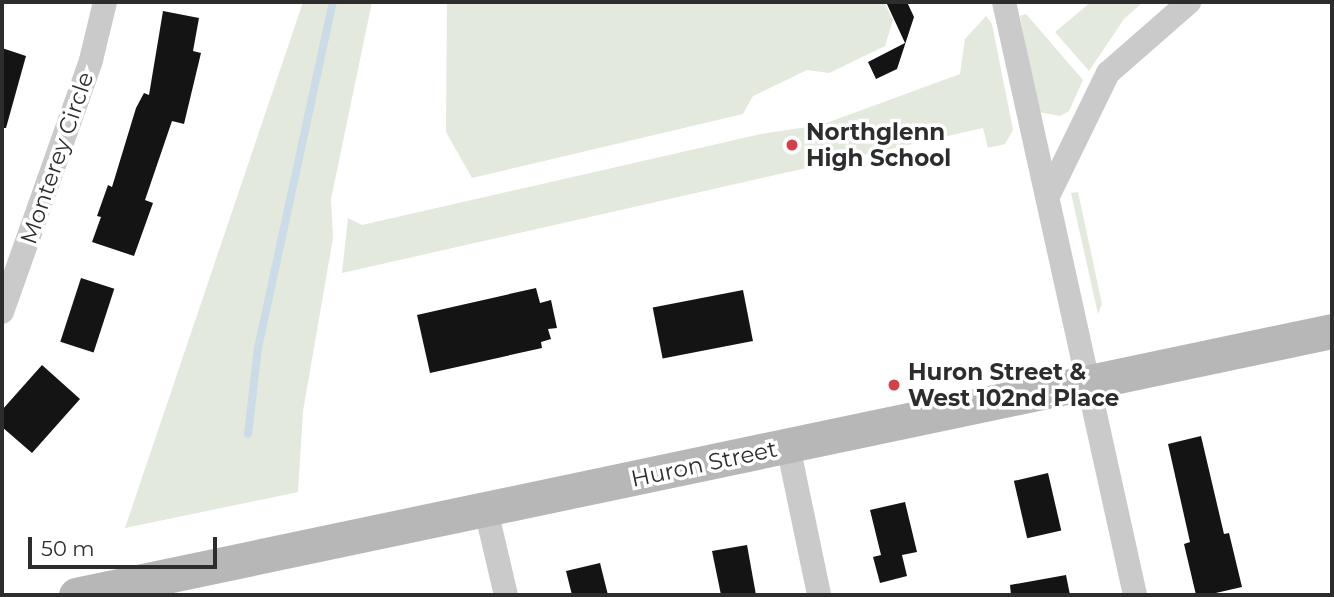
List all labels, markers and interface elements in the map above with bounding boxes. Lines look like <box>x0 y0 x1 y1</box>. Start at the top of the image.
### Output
street label: Monterey Circle <box>15 68 99 248</box>
place label: Northglenn High School <box>806 118 951 172</box>
marker: Northglenn High School <box>784 137 800 153</box>
place label: Huron Street & West 102nd Place <box>908 358 1119 412</box>
marker: Huron Street & West 102nd Place <box>886 377 902 393</box>
street label: Huron Street <box>628 435 780 493</box>
scale bar <box>32 524 220 568</box>
text: 50 m <box>41 536 95 561</box>

